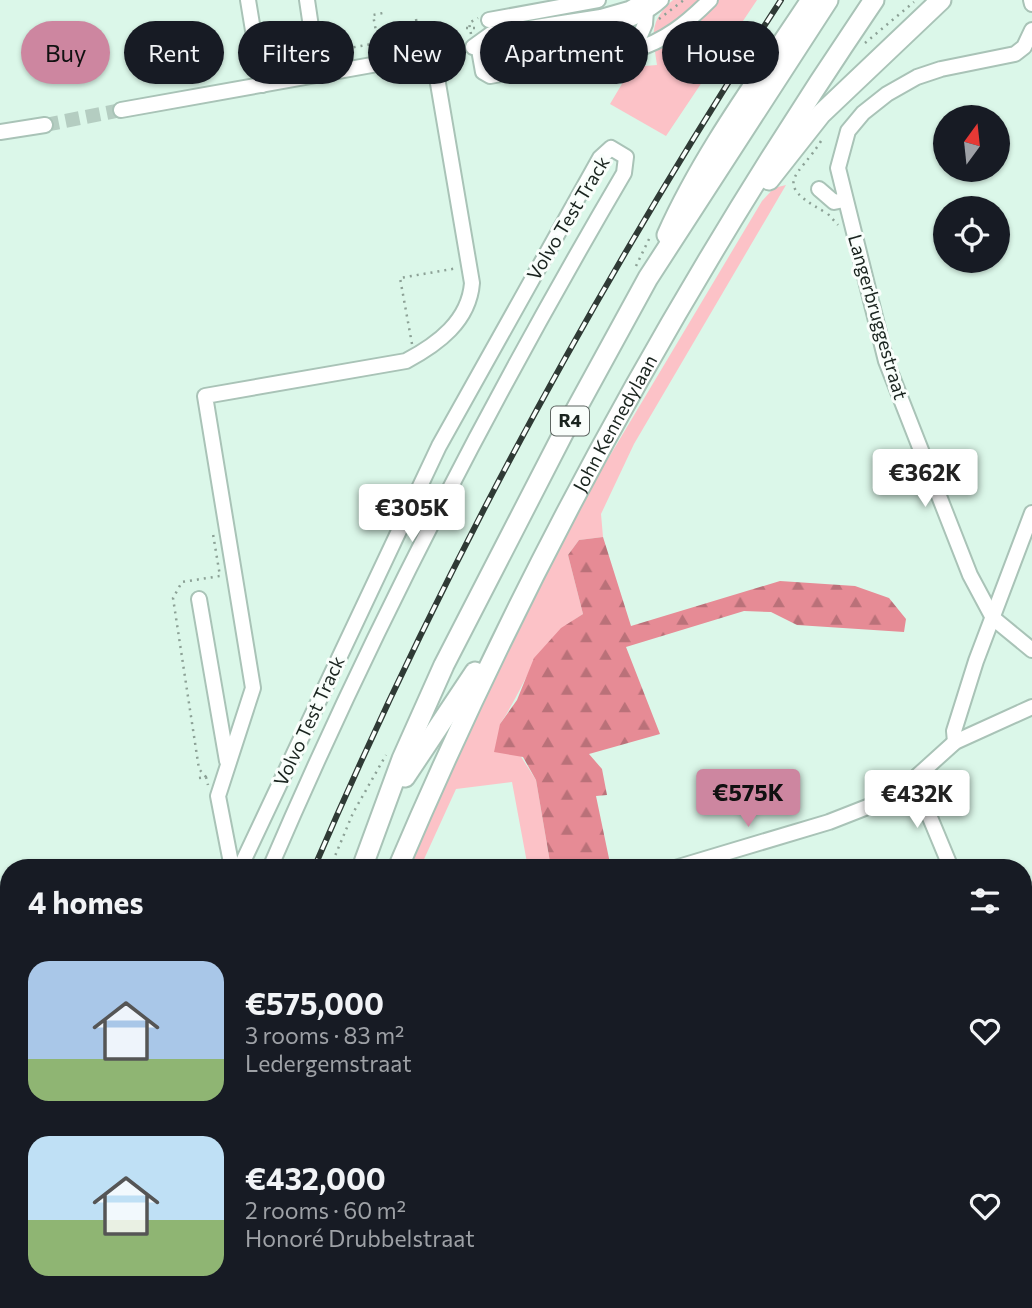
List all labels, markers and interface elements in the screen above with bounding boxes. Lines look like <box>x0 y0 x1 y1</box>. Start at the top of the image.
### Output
chip: Buy <box>21 21 110 84</box>
chip: Rent <box>124 21 224 84</box>
chip: Filters <box>238 21 354 84</box>
chip: New <box>368 21 466 84</box>
chip: Apartment <box>480 21 648 84</box>
chip: House <box>662 21 779 84</box>
north arrow <box>933 105 1010 182</box>
map controls <box>933 105 1010 273</box>
street label: Volvo Test Track <box>521 152 614 284</box>
button: locate <box>933 196 1010 273</box>
street label: Langerbruggestraat <box>844 232 913 402</box>
street label: John Kennedylaan <box>568 351 661 495</box>
road number: R4 <box>551 407 589 436</box>
pin: €362K <box>876 449 974 509</box>
text: €362K <box>889 458 961 486</box>
pin: €305K <box>363 484 461 544</box>
text: €305K <box>375 493 449 521</box>
street label: Volvo Test Track <box>268 652 349 789</box>
pin: €575K <box>699 770 797 829</box>
pin: €432K <box>868 770 966 830</box>
text: €575K <box>712 778 784 806</box>
text: €432K <box>881 779 953 807</box>
icon: filters <box>966 882 1004 920</box>
text: 4 homes <box>28 883 143 920</box>
text: €575,000 <box>245 984 384 1021</box>
icon: home <box>84 989 168 1073</box>
icon: heart <box>966 1012 1004 1050</box>
text: 3 rooms · 83 m² <box>245 1021 404 1049</box>
text: Ledergemstraat <box>245 1049 412 1077</box>
text: €432,000 <box>245 1159 386 1196</box>
icon: home <box>84 1164 168 1248</box>
icon: heart <box>966 1187 1004 1225</box>
text: 2 rooms · 60 m² <box>245 1196 406 1224</box>
text: Honoré Drubbelstraat <box>245 1224 475 1252</box>

